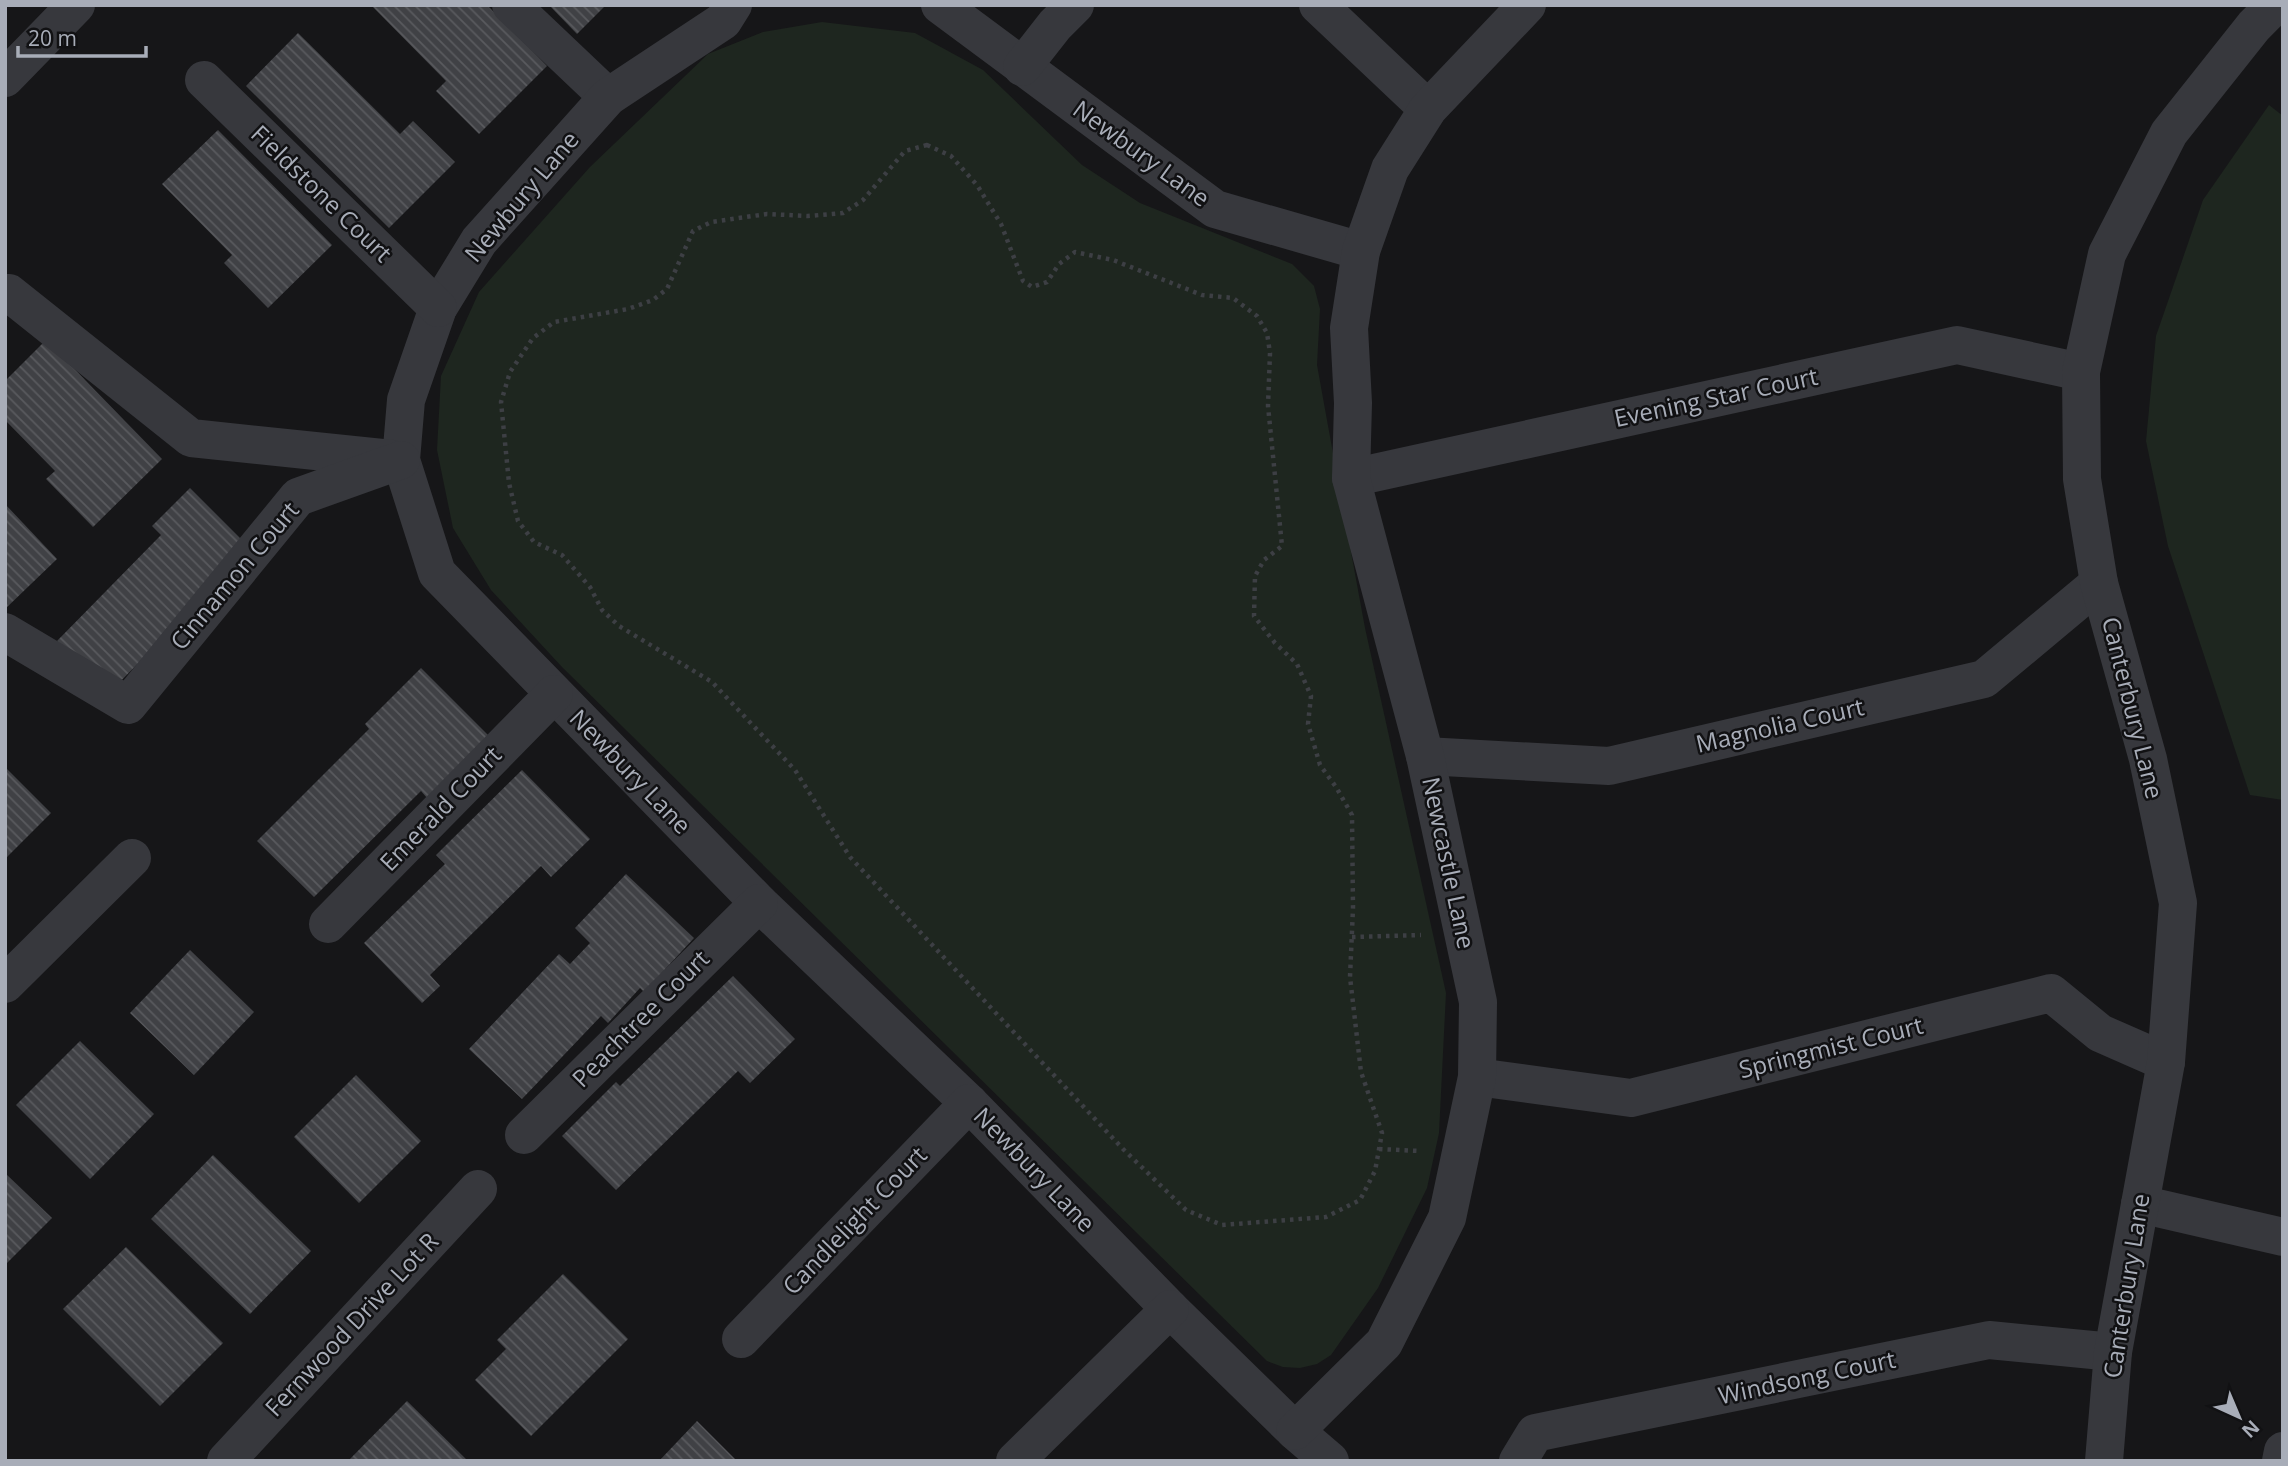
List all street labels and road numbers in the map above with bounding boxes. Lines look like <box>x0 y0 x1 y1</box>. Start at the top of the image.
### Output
street label: Newbury Lane <box>1067 92 1217 214</box>
street label: Fieldstone Court <box>244 117 400 269</box>
street label: Newbury Lane <box>456 124 585 269</box>
street label: Evening Star Court <box>1611 359 1821 434</box>
street label: Cinnamon Court <box>162 494 306 656</box>
street label: Canterbury Lane <box>2095 613 2172 802</box>
street label: Magnolia Court <box>1692 689 1867 760</box>
street label: Newbury Lane <box>563 701 699 841</box>
street label: Emerald Court <box>372 738 508 878</box>
street label: Newcastle Lane <box>1415 774 1484 952</box>
street label: Peachtree Court <box>564 942 716 1094</box>
street label: Springmist Court <box>1735 1008 1926 1085</box>
street label: Newbury Lane <box>967 1099 1103 1239</box>
street label: Candlelight Court <box>774 1138 933 1301</box>
street label: Canterbury Lane <box>2095 1191 2156 1380</box>
street label: Fernwood Drive Lot R <box>257 1225 445 1423</box>
street label: Windsong Court <box>1715 1342 1898 1411</box>

